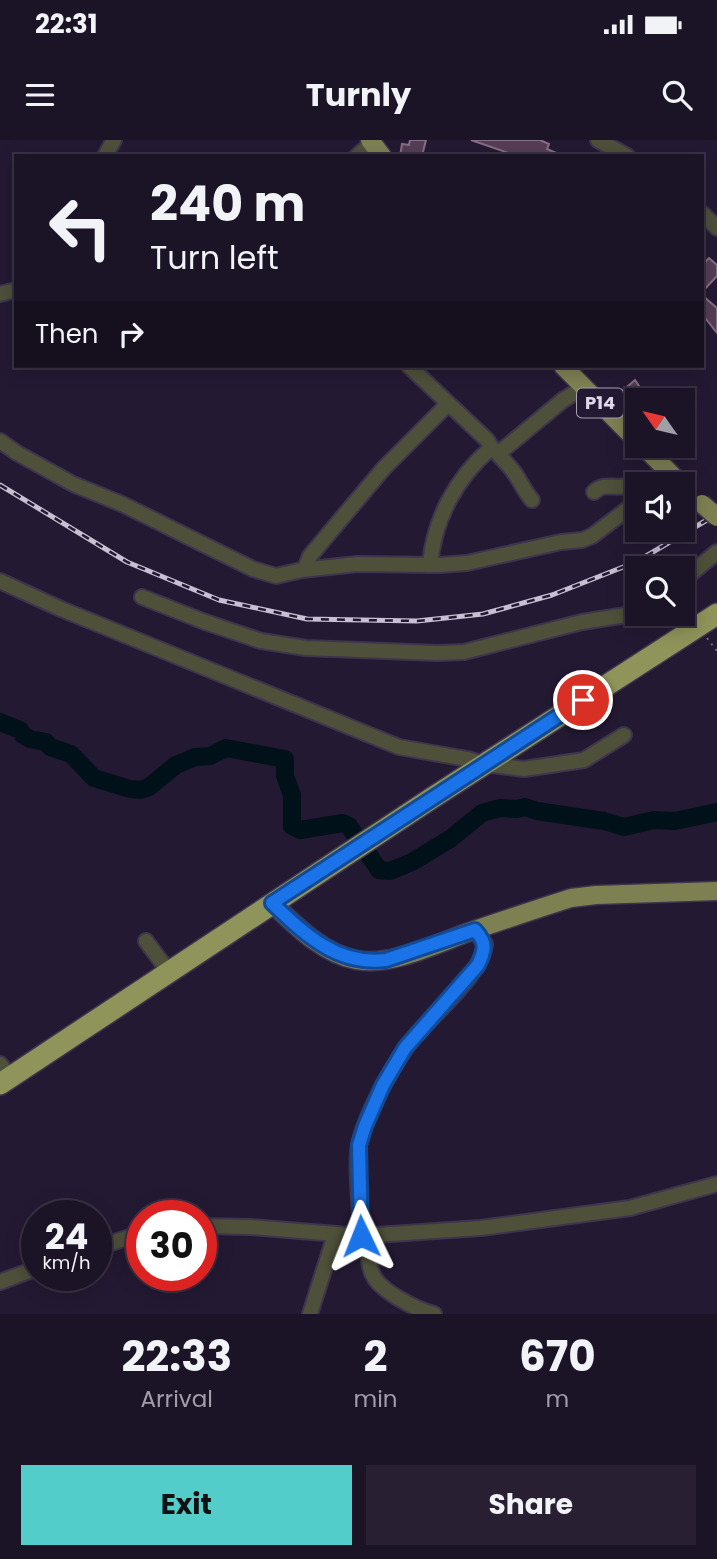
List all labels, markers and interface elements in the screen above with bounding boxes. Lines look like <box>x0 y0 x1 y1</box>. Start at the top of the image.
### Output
text: 22:31 <box>35 6 98 42</box>
text: Turnly <box>306 72 411 117</box>
icon: menu <box>21 76 59 114</box>
icon: search <box>658 76 696 114</box>
text: 240 m <box>150 170 305 238</box>
icon: left <box>35 182 126 273</box>
text: Turn left <box>150 235 279 280</box>
icon: right <box>112 315 150 353</box>
text: Then <box>35 316 98 352</box>
road number: P14 <box>577 388 623 418</box>
north arrow <box>625 388 695 458</box>
map controls <box>625 388 695 626</box>
button: sound <box>625 472 695 542</box>
button: search <box>625 556 695 626</box>
pin <box>553 670 613 730</box>
icon: arrive <box>564 681 602 719</box>
position arrow <box>324 1199 398 1273</box>
speed limit sign: 30 <box>126 1200 217 1291</box>
text: 24 <box>45 1212 88 1261</box>
text: km/h <box>43 1250 90 1275</box>
text: 22:33 <box>121 1327 232 1386</box>
text: 2 <box>364 1327 388 1386</box>
text: 670 <box>519 1327 596 1386</box>
text: Arrival <box>141 1383 213 1415</box>
text: min <box>354 1383 398 1415</box>
text: m <box>545 1383 569 1415</box>
button: Exit <box>21 1465 352 1545</box>
button: Share <box>366 1465 696 1545</box>

